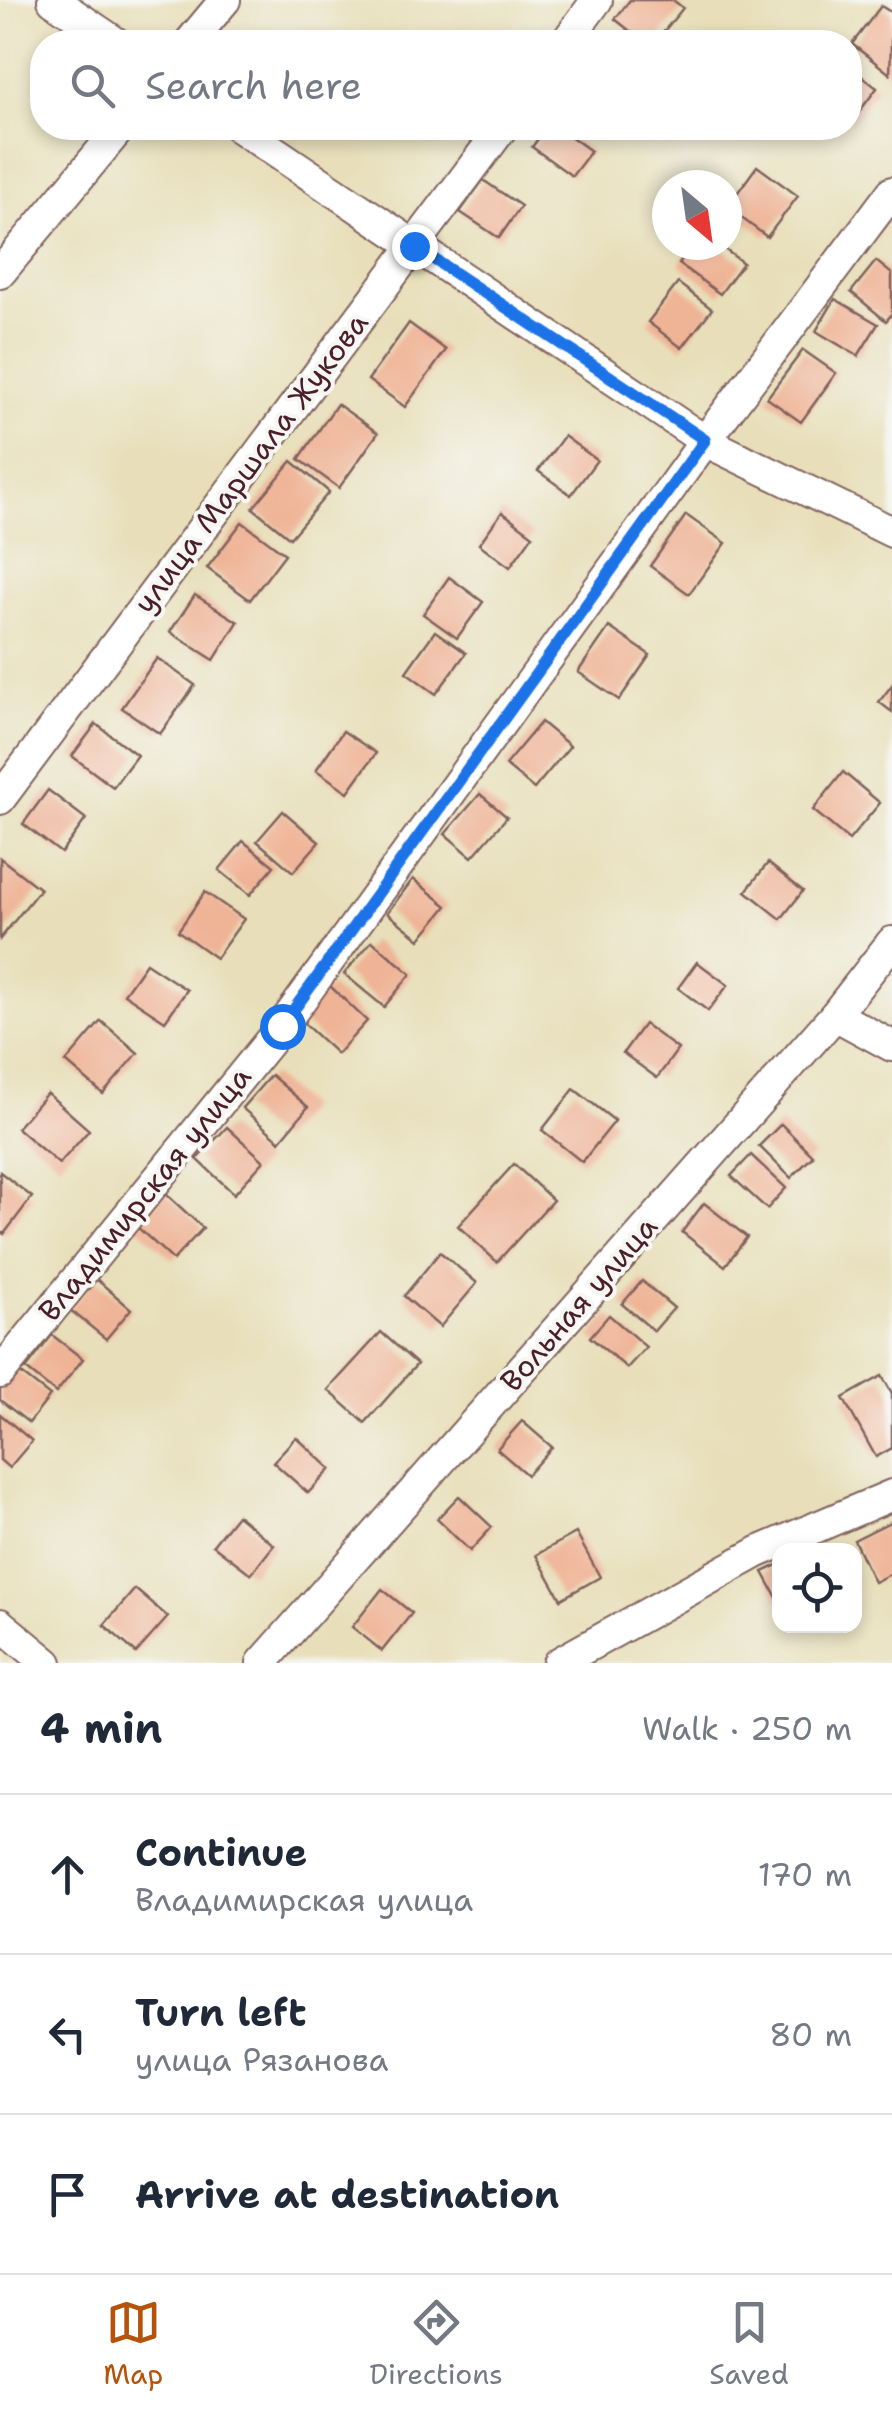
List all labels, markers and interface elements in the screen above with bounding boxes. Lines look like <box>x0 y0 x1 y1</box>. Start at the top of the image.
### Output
search box <box>30 30 862 140</box>
icon: search <box>65 58 120 113</box>
text: Search here <box>145 60 362 111</box>
north arrow <box>652 170 742 260</box>
route end <box>392 224 438 270</box>
street label: улица Маршала Жукова <box>124 304 378 622</box>
route start <box>260 1004 306 1050</box>
street label: Владимирская улица <box>29 1057 261 1330</box>
street label: Вольная улица <box>491 1207 667 1400</box>
map controls <box>772 1543 862 1633</box>
button: locate <box>772 1543 862 1633</box>
text: 4 min <box>40 1700 162 1756</box>
text: Walk · 250 m <box>642 1707 852 1750</box>
text: Continue <box>135 1827 307 1878</box>
icon: ahead <box>40 1847 95 1902</box>
text: 170 m <box>758 1853 852 1896</box>
text: Владимирская улица <box>135 1878 473 1921</box>
text: Turn left <box>135 1987 307 2038</box>
icon: left <box>40 2007 95 2062</box>
text: 80 m <box>769 2013 852 2056</box>
text: улица Рязанова <box>135 2038 389 2081</box>
icon: arrive <box>40 2167 95 2222</box>
text: Arrive at destination <box>135 2169 559 2220</box>
tab: Map <box>103 2295 163 2393</box>
tab: Directions <box>370 2295 503 2393</box>
tab: Saved <box>709 2295 789 2393</box>

